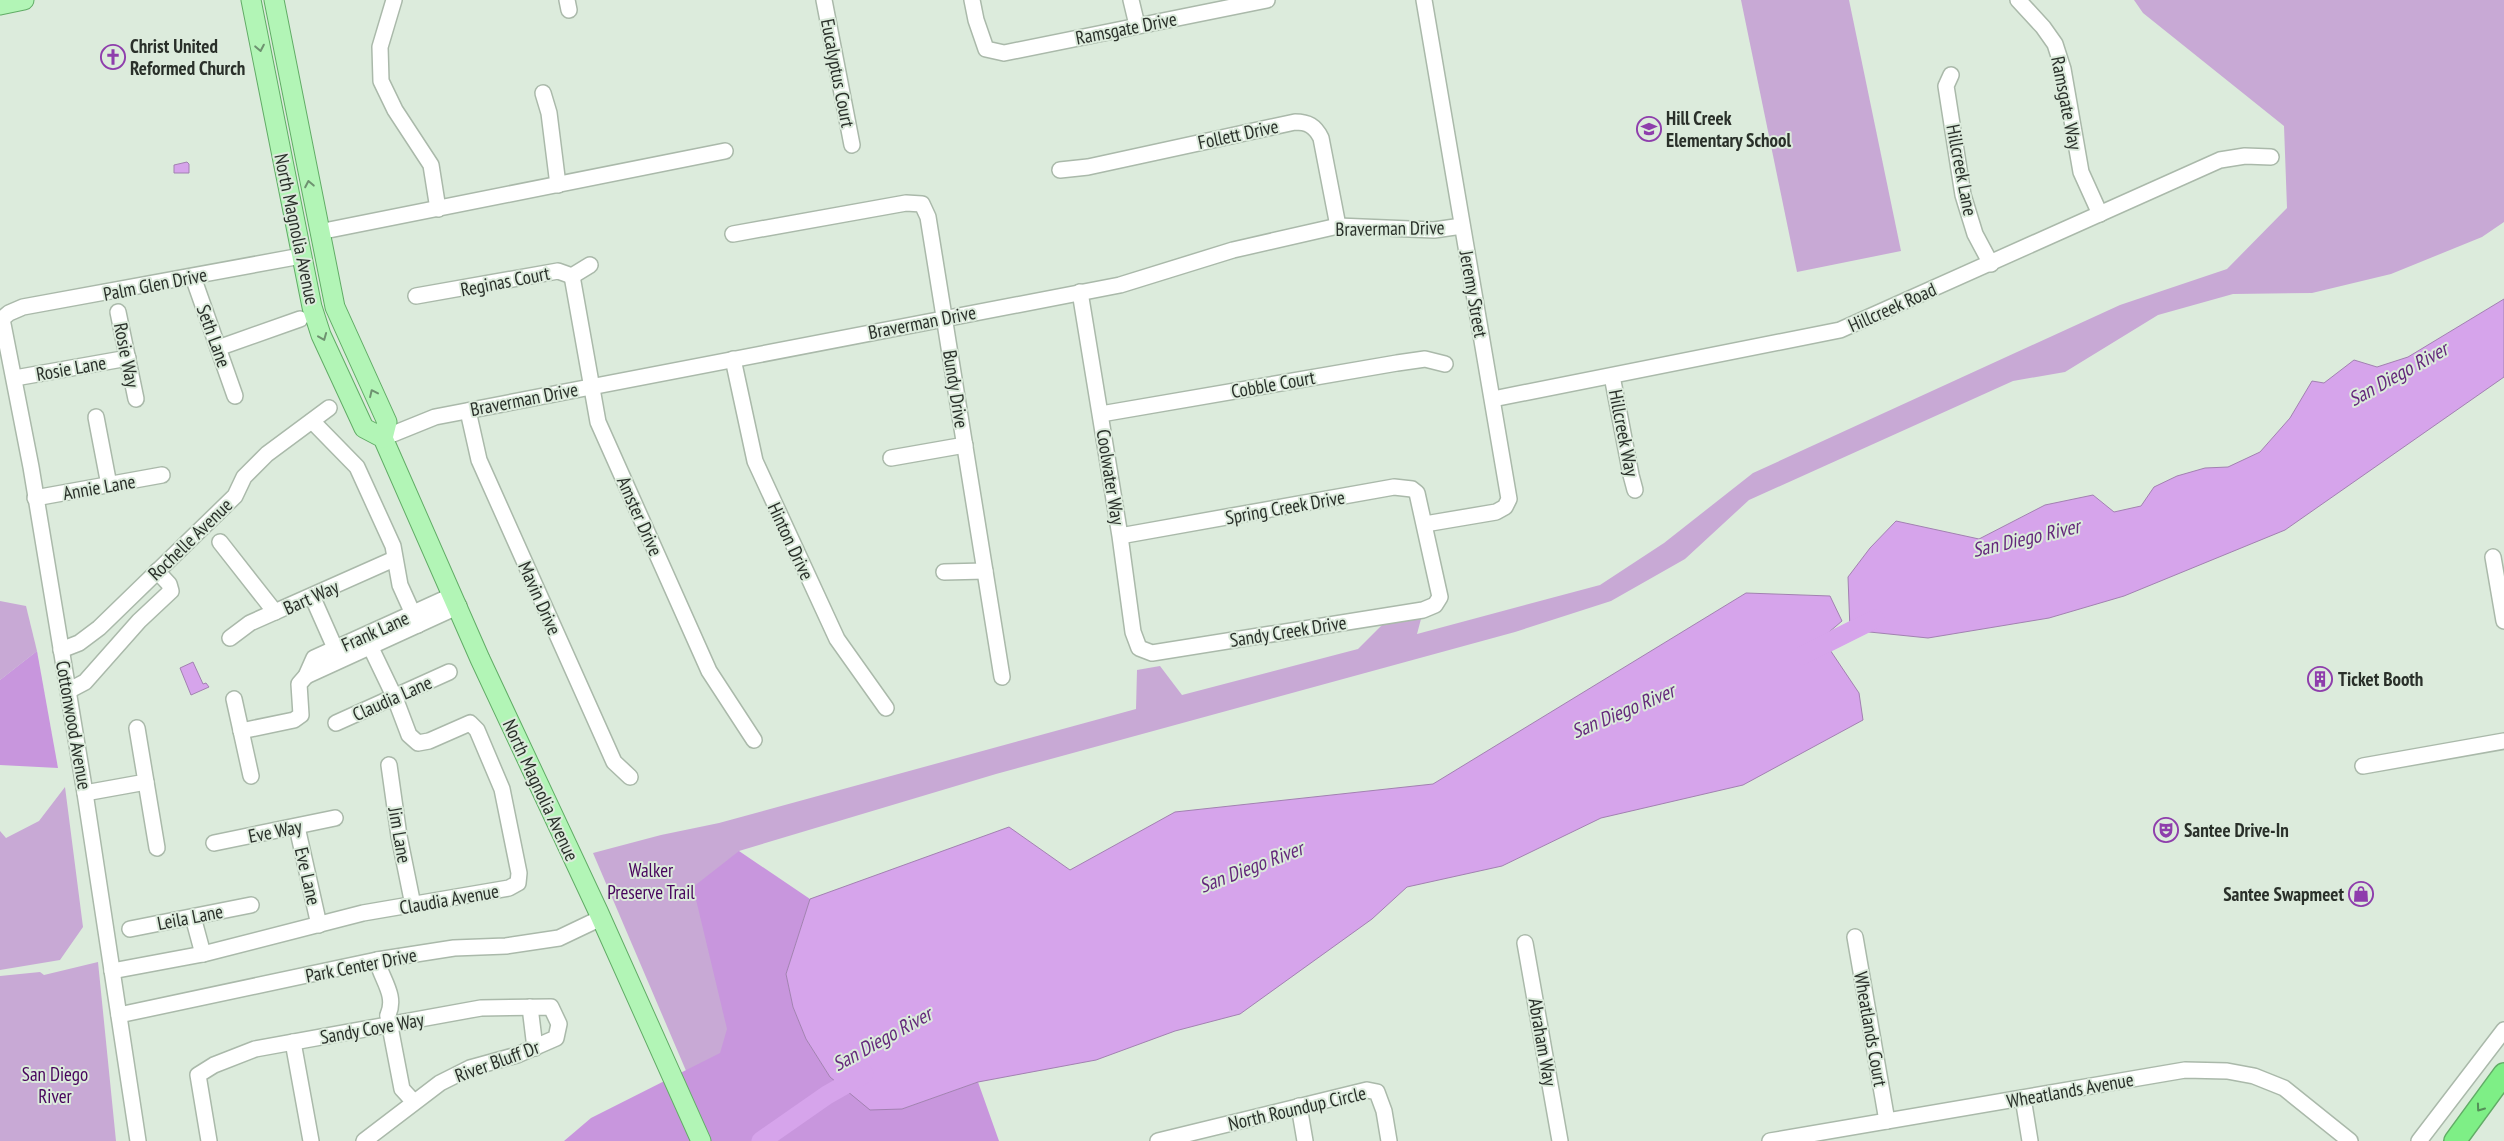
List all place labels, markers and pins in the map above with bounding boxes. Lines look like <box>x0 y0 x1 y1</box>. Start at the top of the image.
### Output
place label: Christ United Reformed Church <box>130 34 245 80</box>
church icon: Christ United Reformed Church <box>100 44 126 70</box>
place label: Hill Creek Elementary School <box>1666 106 1791 152</box>
school or university icon: Hill Creek Elementary School <box>1636 116 1662 142</box>
building icon: Ticket Booth <box>2307 666 2333 692</box>
place label: Ticket Booth <box>2338 667 2423 691</box>
theatre icon: Santee Drive-In <box>2153 817 2179 843</box>
place label: Santee Drive-In <box>2184 818 2289 842</box>
shop icon: Santee Swapmeet <box>2348 881 2374 907</box>
place label: Santee Swapmeet <box>2223 882 2344 906</box>

